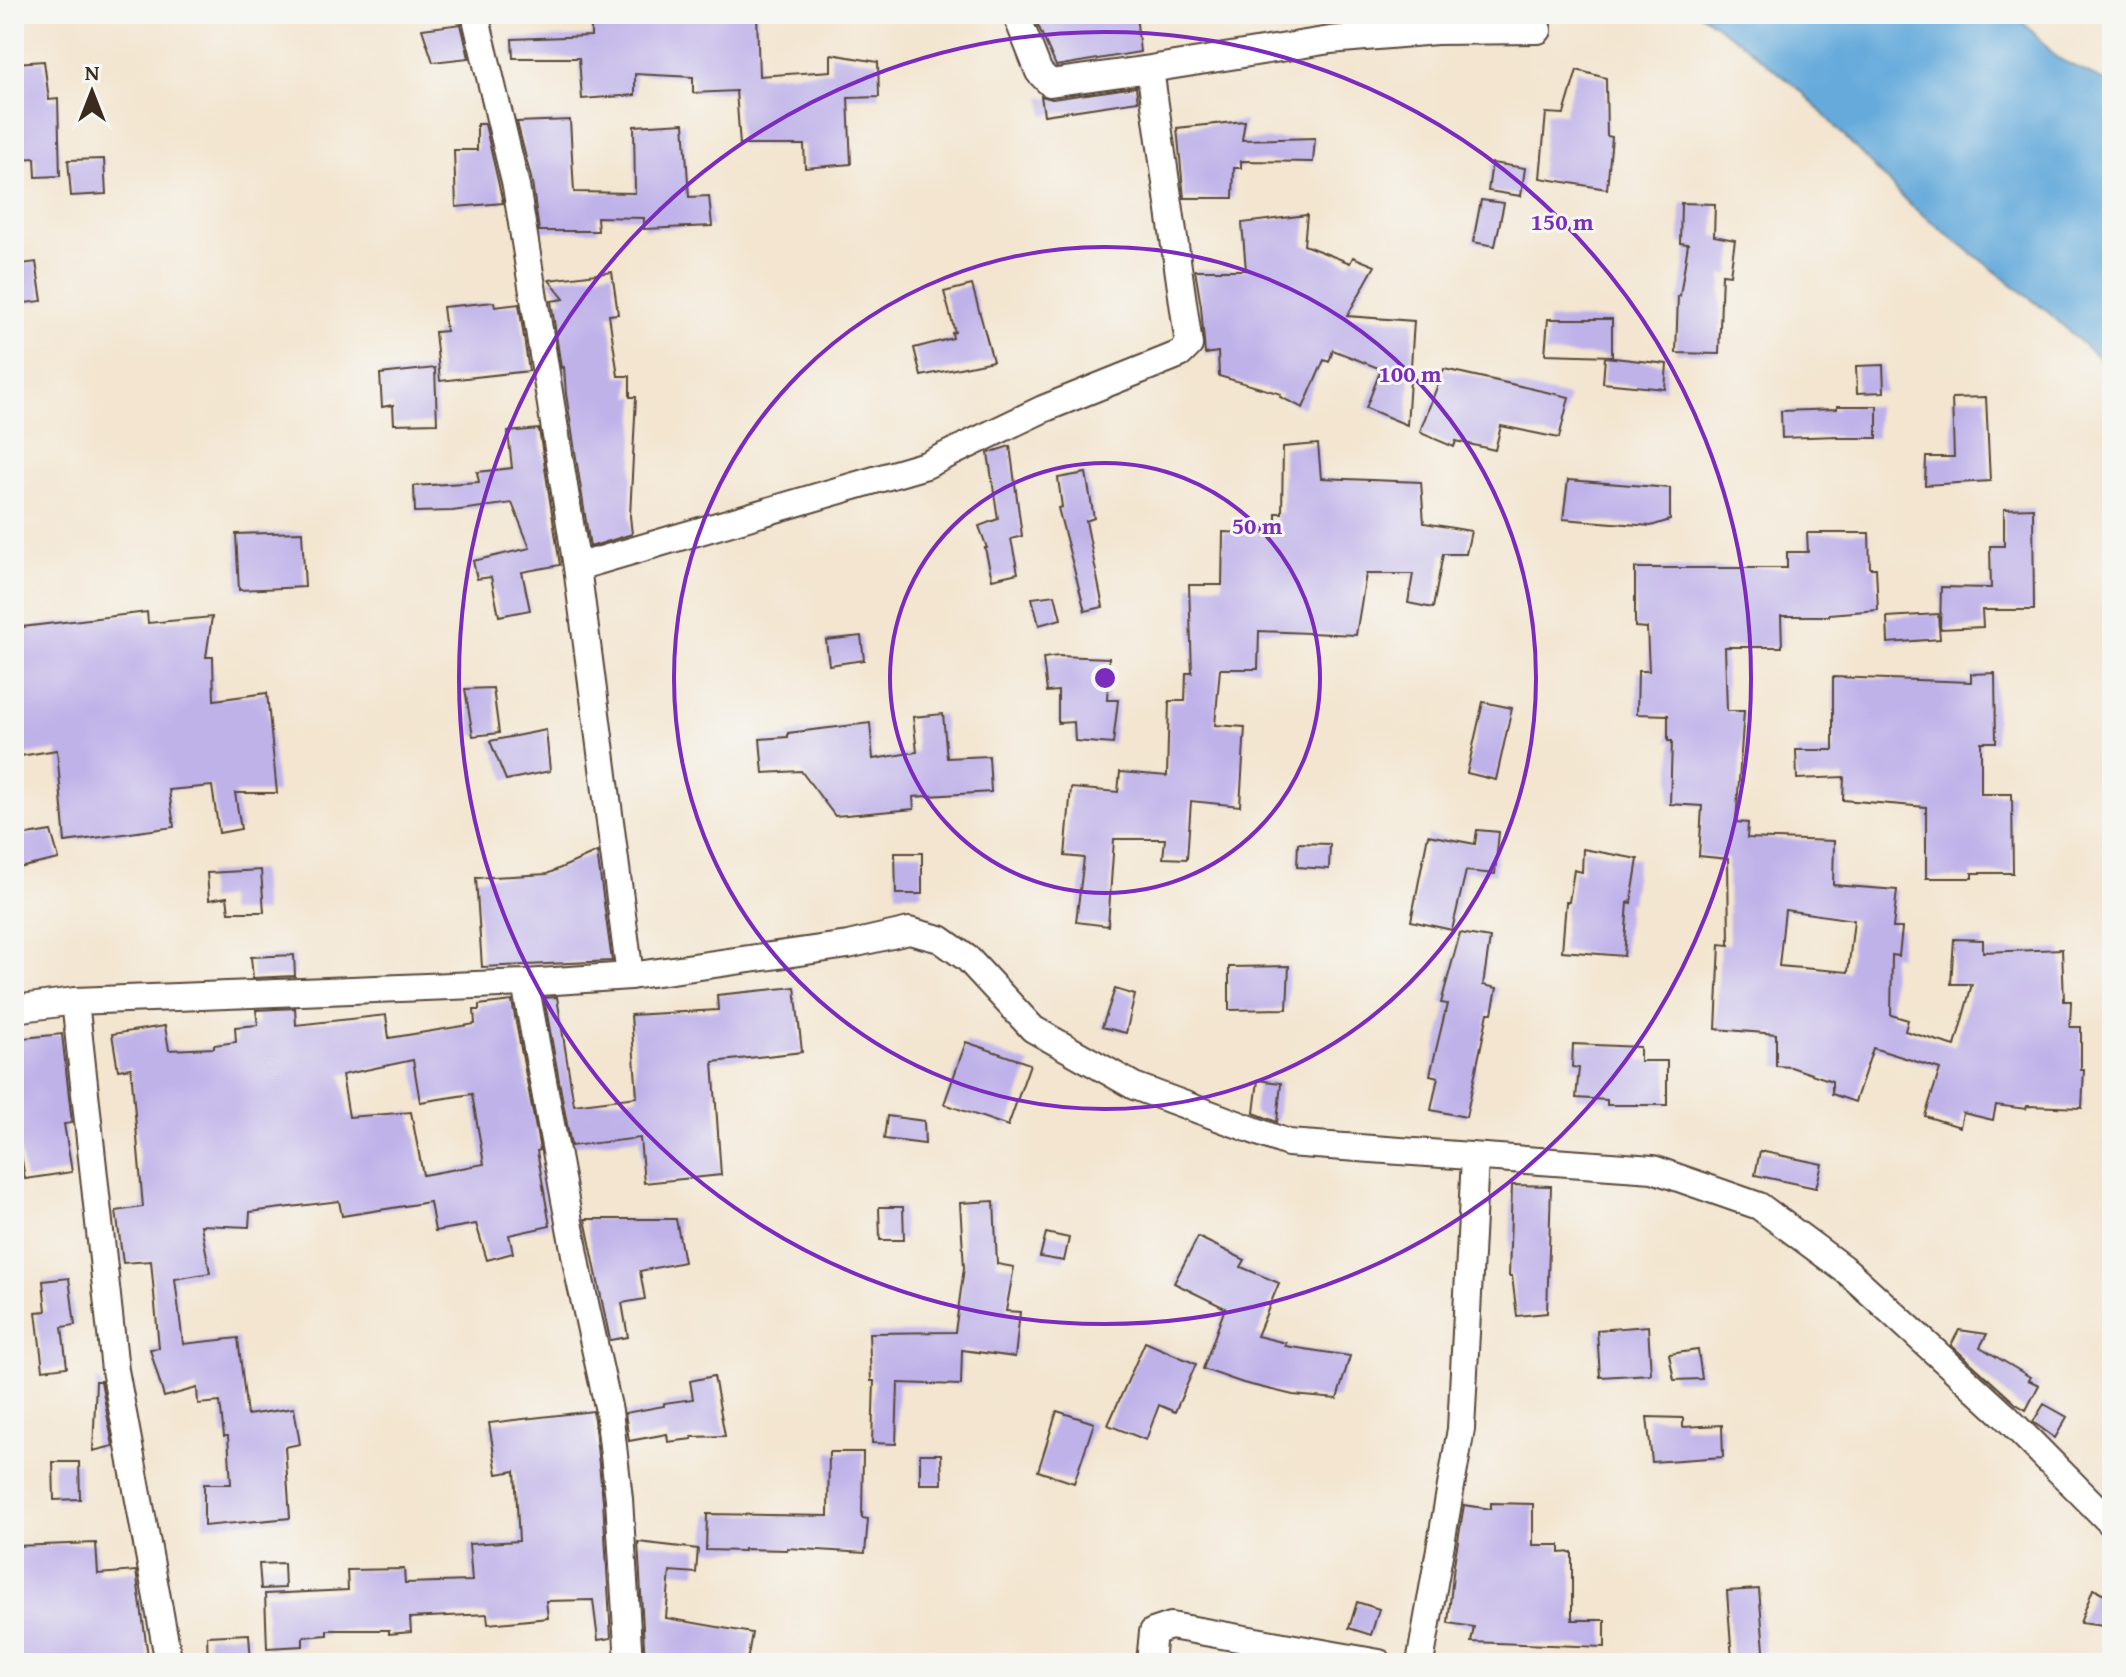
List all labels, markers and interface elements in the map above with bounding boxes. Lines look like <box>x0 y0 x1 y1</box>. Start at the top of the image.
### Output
north arrow <box>52 52 132 132</box>
text: N <box>85 56 100 88</box>
text: 150 m <box>1530 204 1594 239</box>
text: 100 m <box>1378 356 1442 391</box>
text: 50 m <box>1232 508 1283 543</box>
centre of rings <box>1091 664 1119 692</box>

